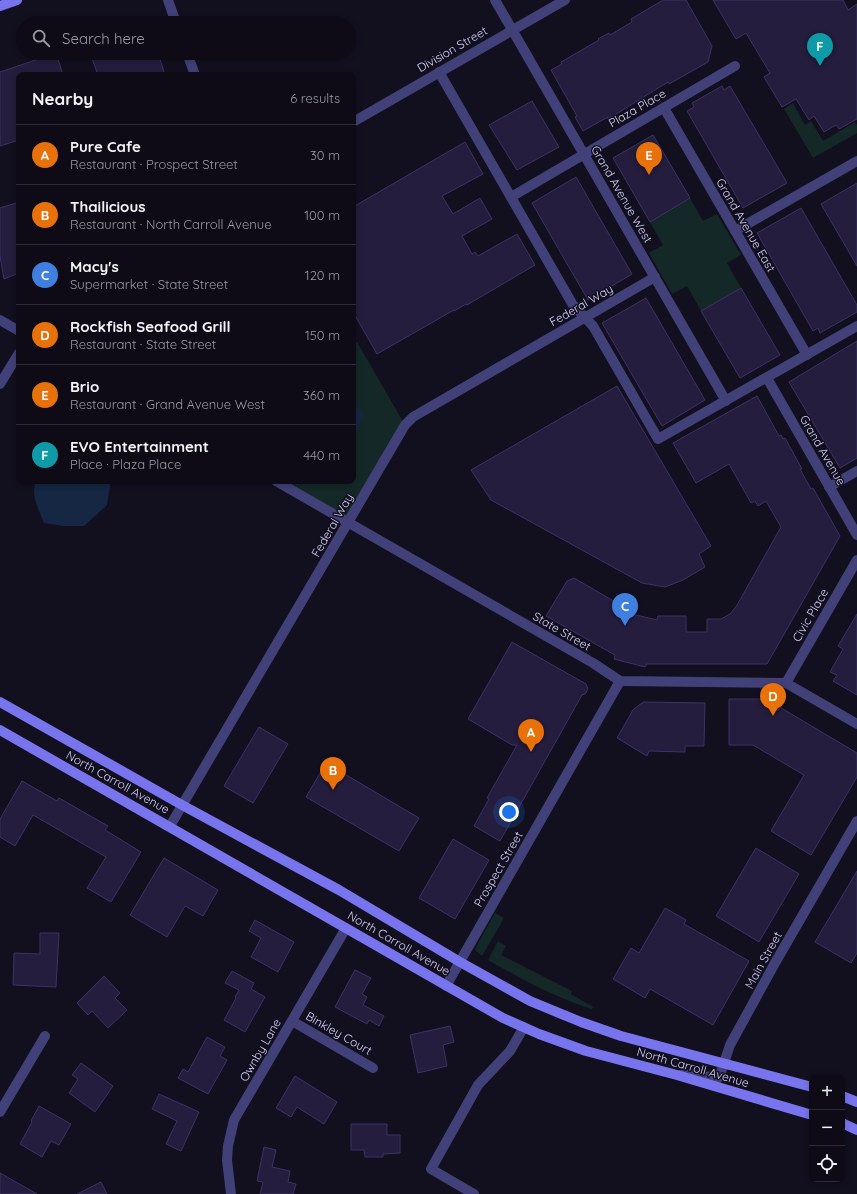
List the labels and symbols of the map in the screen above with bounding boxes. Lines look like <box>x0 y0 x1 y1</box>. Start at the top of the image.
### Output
street label: Division Street <box>414 23 490 75</box>
pin: F <box>807 33 833 66</box>
street label: Plaza Place <box>606 85 669 130</box>
pin: E <box>636 142 662 175</box>
street label: Grand Avenue West <box>588 143 656 245</box>
street label: Grand Avenue East <box>713 175 779 275</box>
street label: Federal Way <box>547 281 615 329</box>
street label: Grand Avenue <box>797 412 849 488</box>
street label: Federal Way <box>308 491 356 559</box>
street label: Civic Place <box>789 586 831 644</box>
pin: C <box>612 593 638 626</box>
street label: State Street <box>530 608 594 654</box>
pin: D <box>760 683 786 716</box>
pin: A <box>518 719 544 752</box>
street label: North Carroll Avenue <box>64 747 173 817</box>
pin: B <box>320 757 346 790</box>
your location <box>499 802 519 822</box>
street label: Prospect Street <box>470 829 526 909</box>
street label: North Carroll Avenue <box>345 908 453 979</box>
street label: Main Street <box>741 929 785 991</box>
street label: Binkley Court <box>303 1008 375 1058</box>
street label: Ownby Lane <box>236 1016 284 1084</box>
street label: North Carroll Avenue <box>635 1044 751 1090</box>

